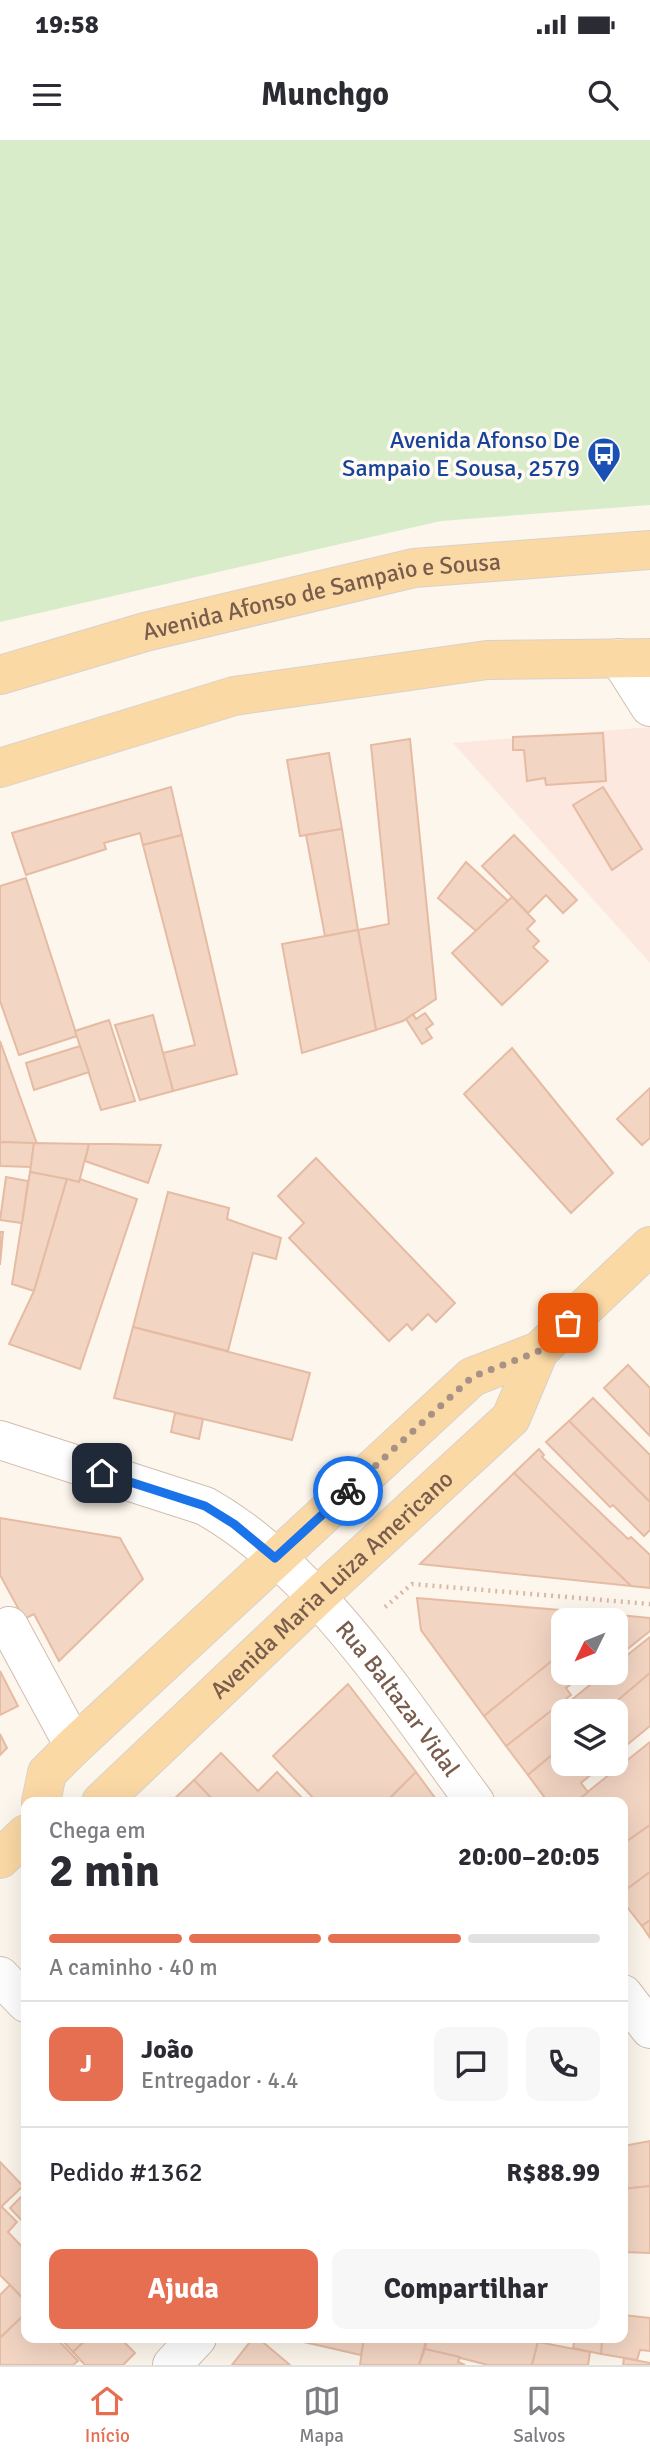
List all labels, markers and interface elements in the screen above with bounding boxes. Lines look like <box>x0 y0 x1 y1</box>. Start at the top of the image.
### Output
text: 19:58 <box>35 9 99 41</box>
text: Munchgo <box>261 75 389 114</box>
icon: menu <box>28 76 66 114</box>
icon: search <box>584 76 622 114</box>
place label: Avenida Afonso De Sampaio E Sousa, 2579 <box>342 425 580 483</box>
bus stop icon: Avenida Afonso De Sampaio E Sousa, 2579 <box>585 435 623 484</box>
street label: Avenida Afonso de Sampaio e Sousa <box>140 546 502 647</box>
pin <box>538 1293 598 1353</box>
icon: bag <box>549 1304 587 1342</box>
pin <box>72 1443 132 1503</box>
icon: home <box>83 1454 121 1492</box>
courier <box>313 1456 383 1526</box>
street label: Avenida Maria Luiza Americano <box>204 1464 460 1705</box>
icon: bike <box>329 1472 367 1510</box>
north arrow <box>551 1608 628 1685</box>
map controls <box>551 1608 628 1776</box>
street label: Rua Baltazar Vidal <box>329 1614 466 1783</box>
button: layers <box>551 1699 628 1776</box>
text: Chega em <box>49 1816 146 1845</box>
text: 20:00–20:05 <box>458 1841 600 1873</box>
text: 2 min <box>49 1843 160 1899</box>
text: A caminho · 40 m <box>49 1953 218 1982</box>
button: chat <box>434 2027 508 2101</box>
button: phone <box>526 2027 600 2101</box>
text: João <box>141 2034 194 2066</box>
text: J <box>80 2048 92 2080</box>
text: Entregador · 4.4 <box>141 2066 299 2095</box>
text: Pedido #1362 <box>49 2157 203 2189</box>
text: R$88.99 <box>506 2157 600 2189</box>
button: Ajuda <box>49 2249 318 2329</box>
button: Compartilhar <box>332 2249 600 2329</box>
tab: Início <box>85 2382 130 2448</box>
tab: Mapa <box>299 2382 344 2448</box>
tab: Salvos <box>513 2382 565 2448</box>

